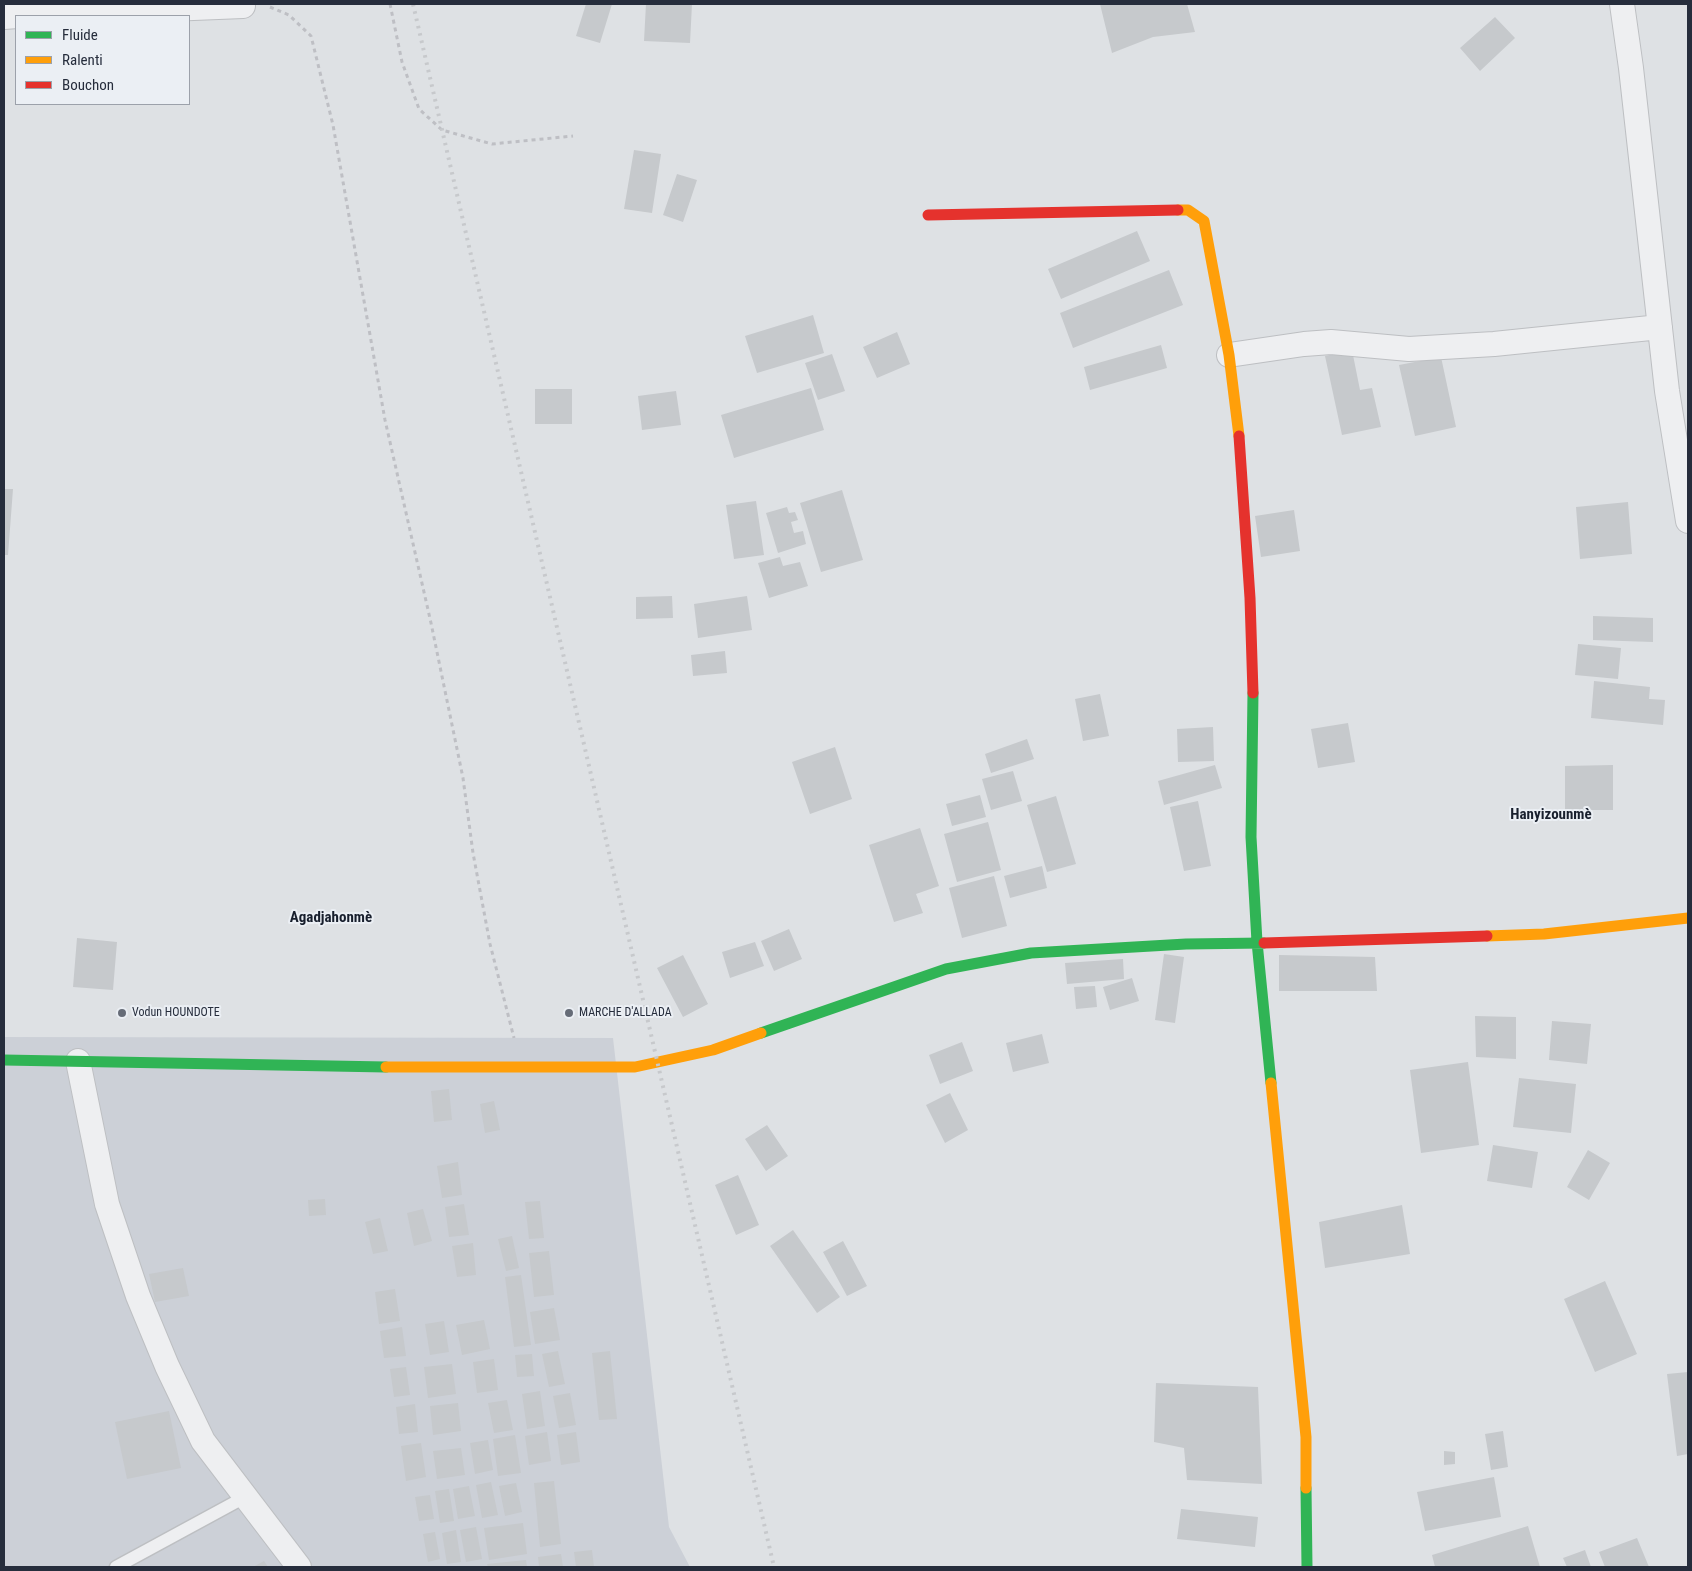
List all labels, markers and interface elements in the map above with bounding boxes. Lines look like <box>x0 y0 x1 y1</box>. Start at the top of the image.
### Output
legend <box>15 15 190 105</box>
text: Fluide <box>62 26 98 44</box>
text: Ralenti <box>62 51 103 69</box>
text: Bouchon <box>62 76 114 94</box>
district label: Hanyizounmè <box>1510 806 1592 824</box>
district label: Agadjahonmè <box>290 909 372 927</box>
place label: Vodun HOUNDOTE <box>132 1006 220 1020</box>
place label: MARCHE D'ALLADA <box>579 1006 672 1020</box>
marker: Vodun HOUNDOTE <box>116 1007 128 1019</box>
marker: MARCHE D'ALLADA <box>563 1007 575 1019</box>

